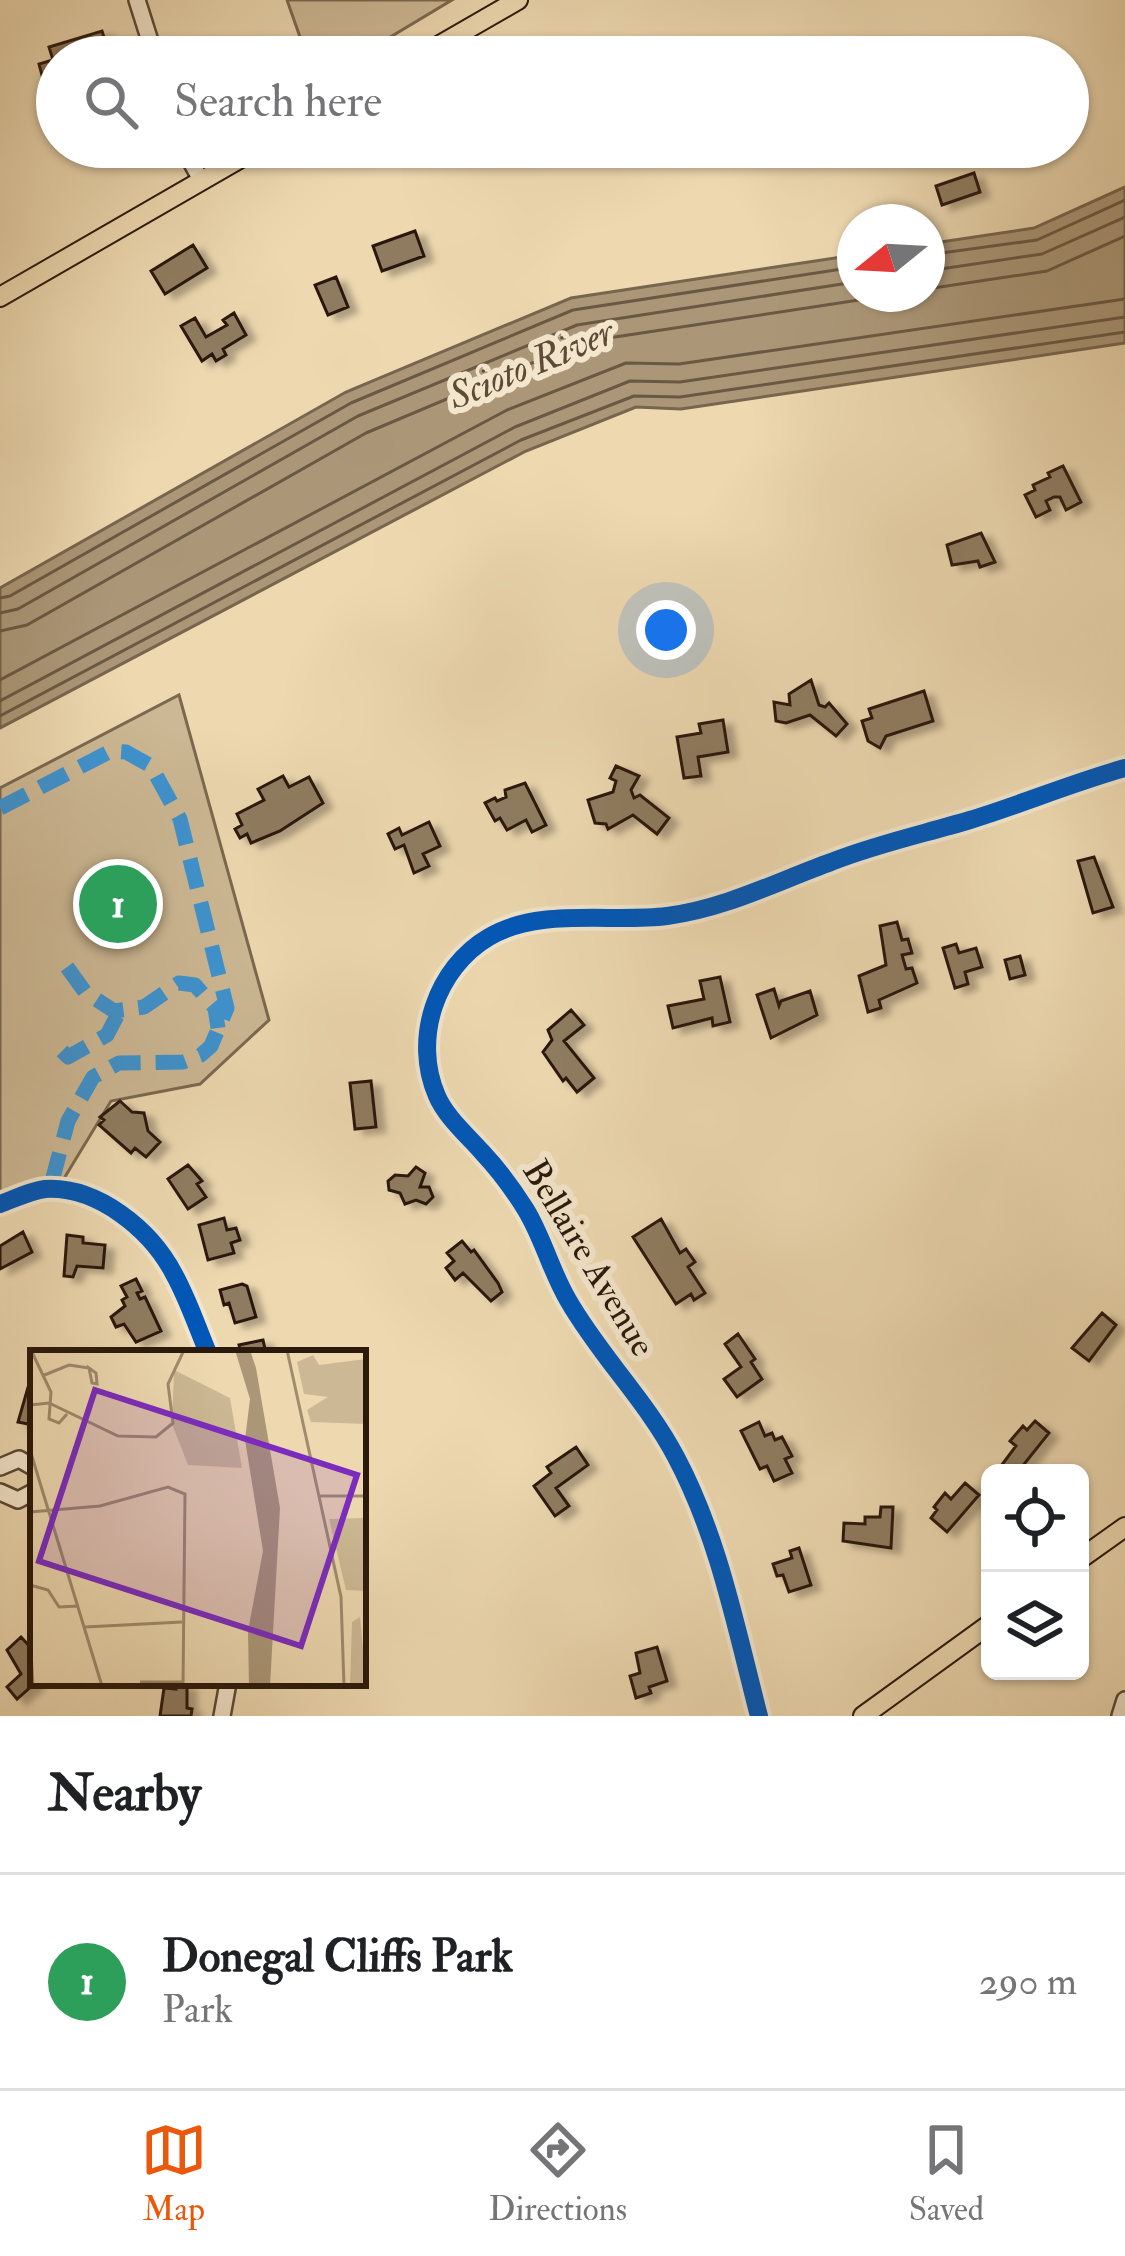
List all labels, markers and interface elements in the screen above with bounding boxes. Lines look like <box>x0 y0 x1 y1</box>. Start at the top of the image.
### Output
search box <box>36 36 1089 168</box>
icon: search <box>78 69 144 135</box>
text: Search here <box>174 74 382 130</box>
north arrow <box>837 204 945 312</box>
water label: Scioto River <box>440 306 624 421</box>
your location <box>636 600 696 660</box>
pin: 1 <box>79 859 157 949</box>
street label: Bellaire Avenue <box>513 1151 665 1365</box>
inset map <box>30 1350 366 1686</box>
map controls <box>981 1464 1089 1680</box>
button: locate <box>981 1464 1089 1572</box>
button: layers <box>981 1572 1089 1680</box>
text: Nearby <box>48 1762 201 1826</box>
text: Donegal Cliffs Park <box>162 1929 513 1985</box>
text: 1 <box>80 1957 94 2006</box>
text: 290 m <box>979 1957 1077 2006</box>
text: Park <box>162 1985 233 2034</box>
tab: Map <box>141 2117 207 2230</box>
tab: Directions <box>489 2117 627 2230</box>
tab: Saved <box>909 2117 984 2230</box>

